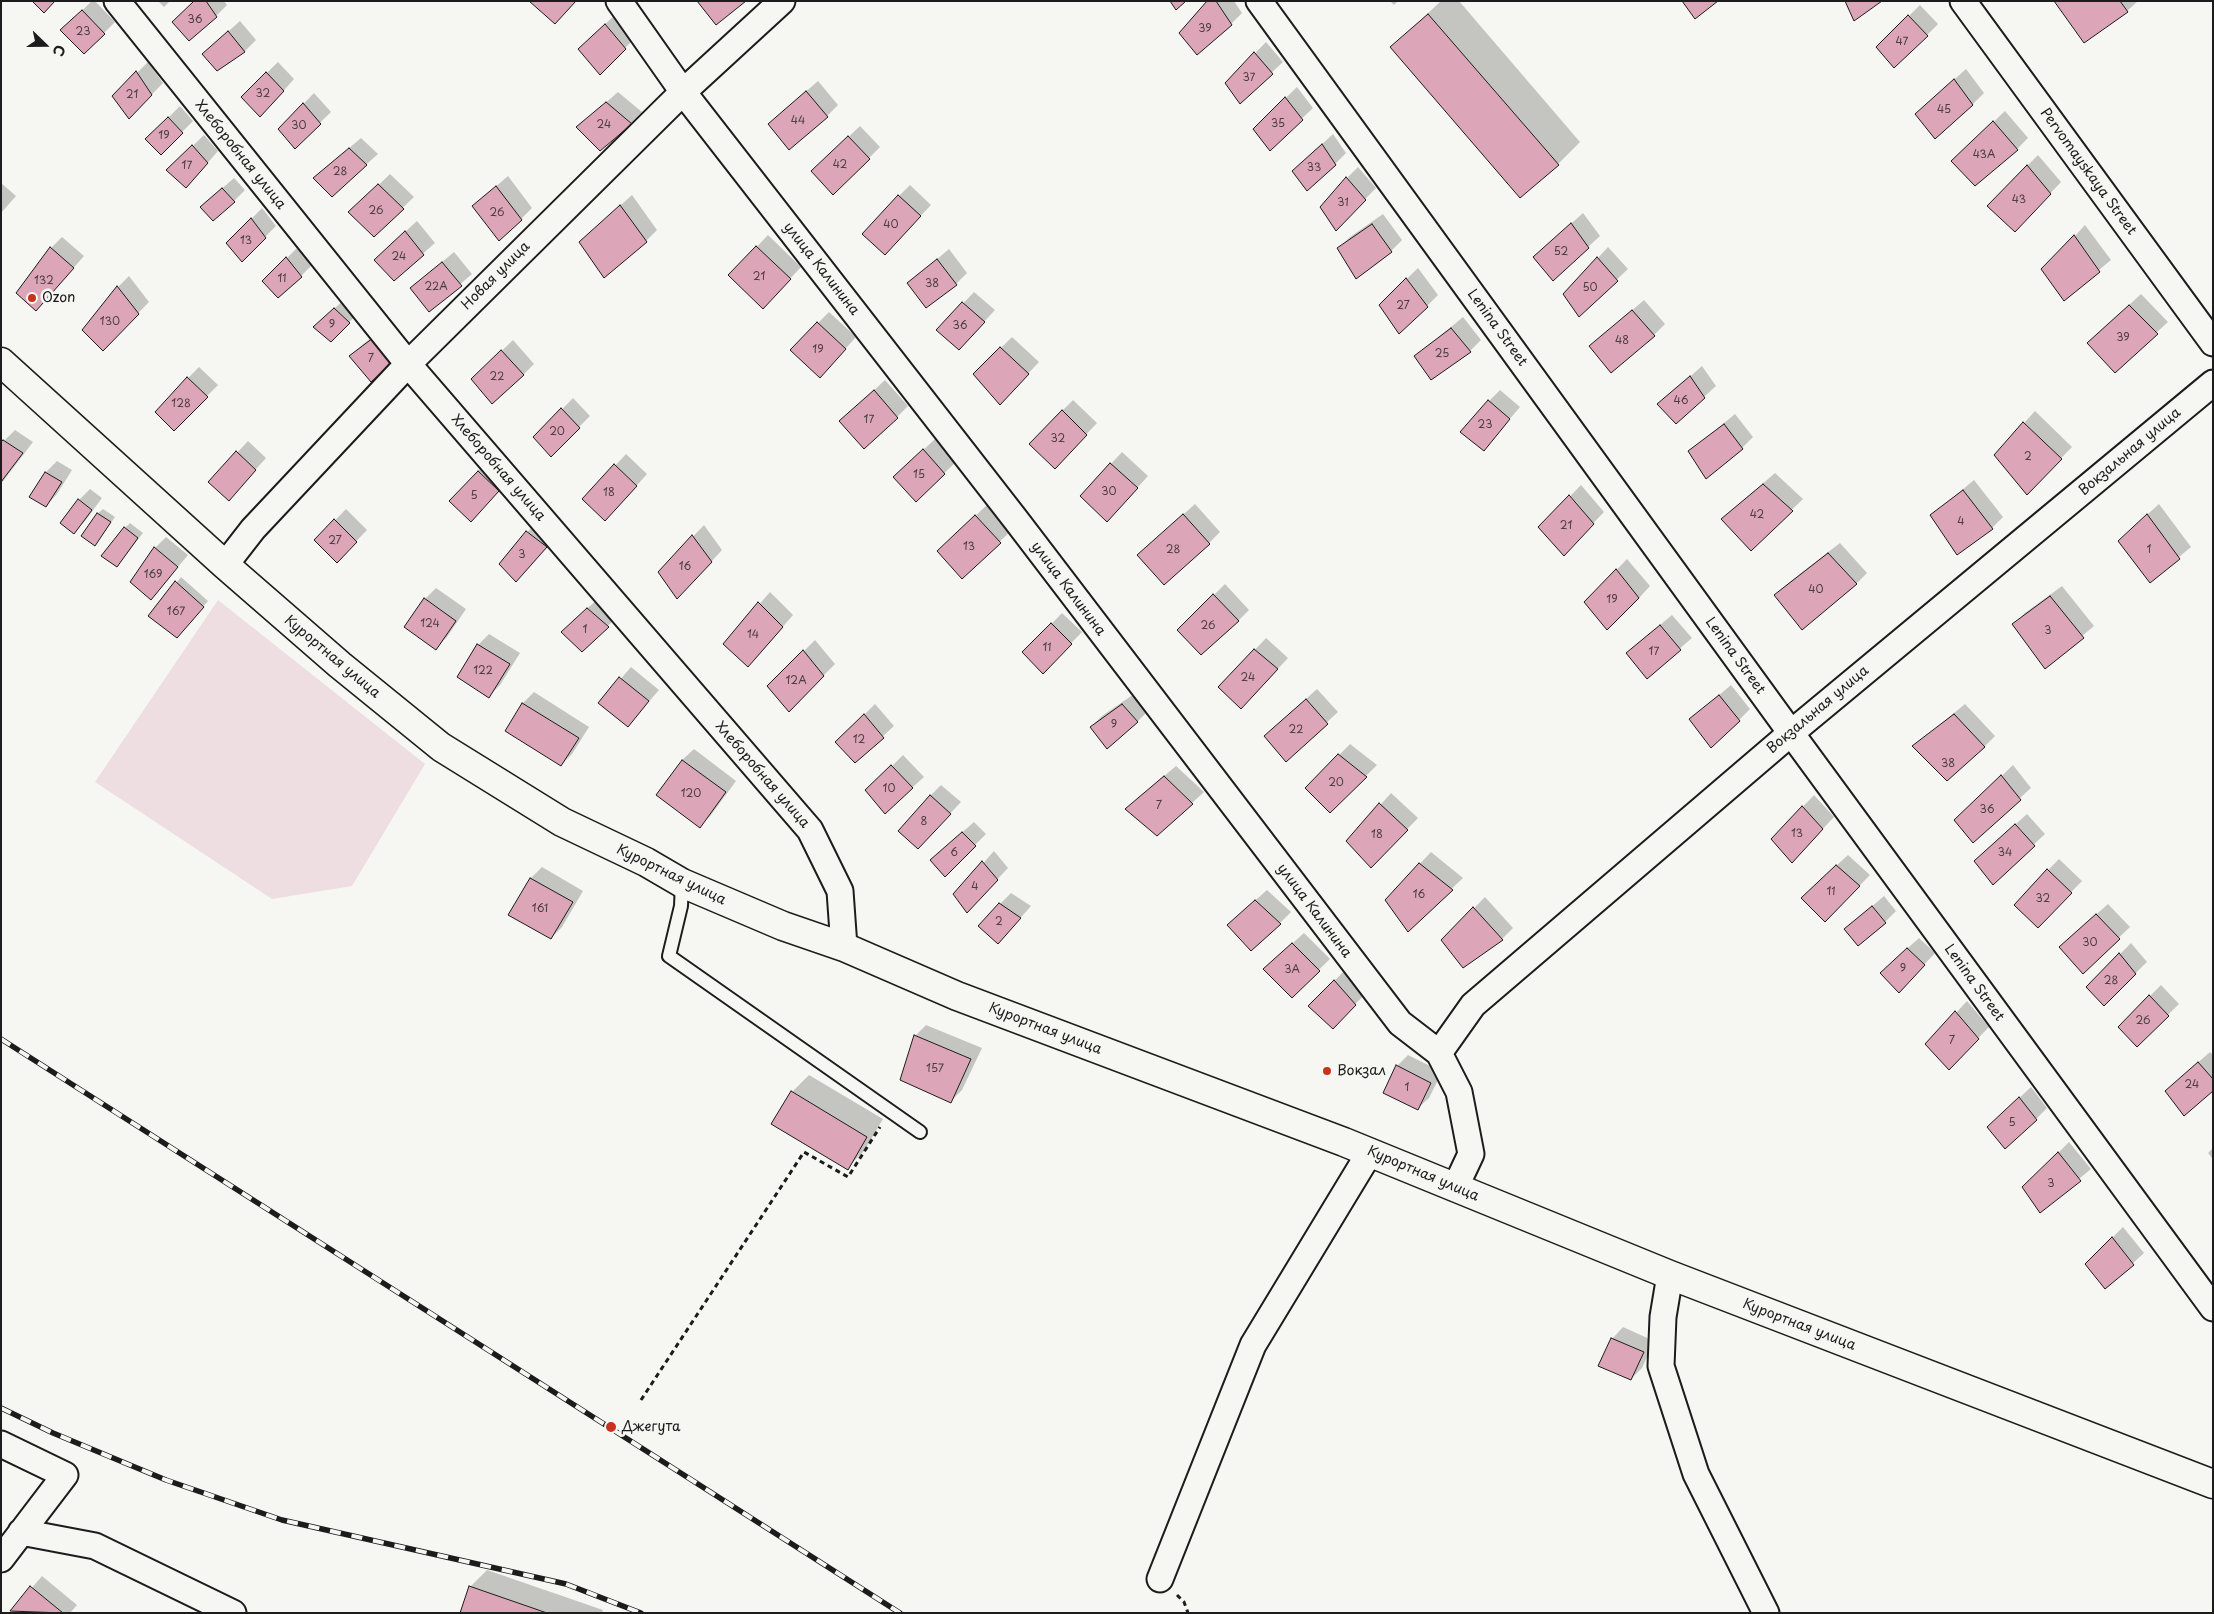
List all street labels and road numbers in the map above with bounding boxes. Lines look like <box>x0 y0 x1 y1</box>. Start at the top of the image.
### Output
street label: Хлеборобная улица <box>191 97 289 213</box>
street label: Pervomayskaya Street <box>2036 105 2140 239</box>
street label: улица Калинина <box>779 219 863 319</box>
street label: Новая улица <box>458 238 534 314</box>
street label: Lenina Street <box>1463 286 1531 370</box>
street label: Вокзальная улица <box>2076 405 2184 499</box>
street label: Хлеборобная улица <box>447 411 549 525</box>
street label: улица Калинина <box>1027 539 1109 639</box>
street label: Курортная улица <box>281 612 383 702</box>
street label: Lenina Street <box>1701 614 1769 698</box>
street label: Вокзальная улица <box>1764 663 1872 757</box>
street label: Хлеборобная улица <box>711 718 813 832</box>
street label: Курортная улица <box>613 841 729 909</box>
street label: улица Калинина <box>1273 861 1355 961</box>
street label: Lenina Street <box>1940 941 2008 1025</box>
street label: Курортная улица <box>986 1000 1104 1058</box>
street label: Курортная улица <box>1365 1143 1481 1205</box>
street label: Курортная улица <box>1740 1296 1858 1354</box>

